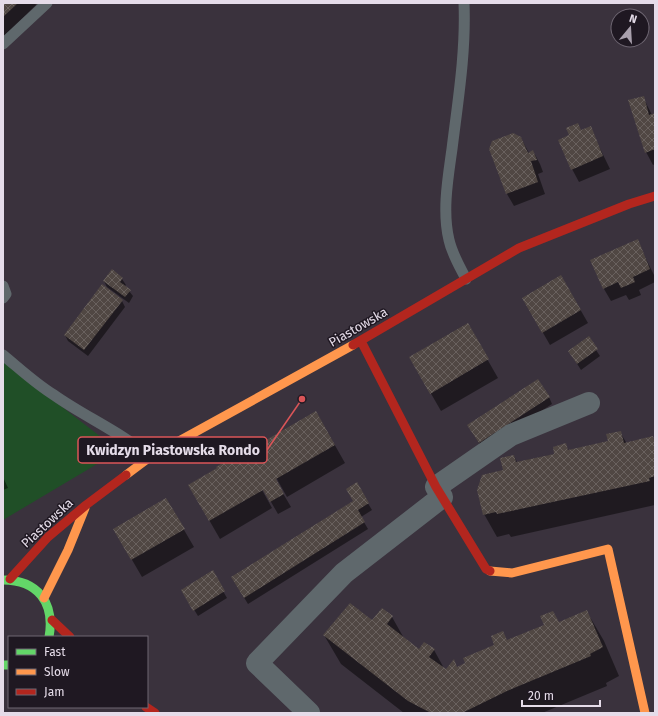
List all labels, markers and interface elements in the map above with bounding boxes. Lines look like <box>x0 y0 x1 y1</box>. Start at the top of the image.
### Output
north arrow <box>610 8 650 48</box>
text: N <box>627 12 638 26</box>
street label: Piastowska <box>326 304 390 350</box>
callout: Kwidzyn Piastowska Rondo <box>78 437 267 463</box>
text: Kwidzyn Piastowska Rondo <box>86 442 260 459</box>
street label: Piastowska <box>18 495 76 551</box>
legend <box>8 636 148 708</box>
text: Fast <box>44 645 66 659</box>
text: Slow <box>44 665 70 679</box>
scale bar <box>522 682 600 708</box>
text: Jam <box>44 685 64 699</box>
text: 20 m <box>528 689 554 703</box>

